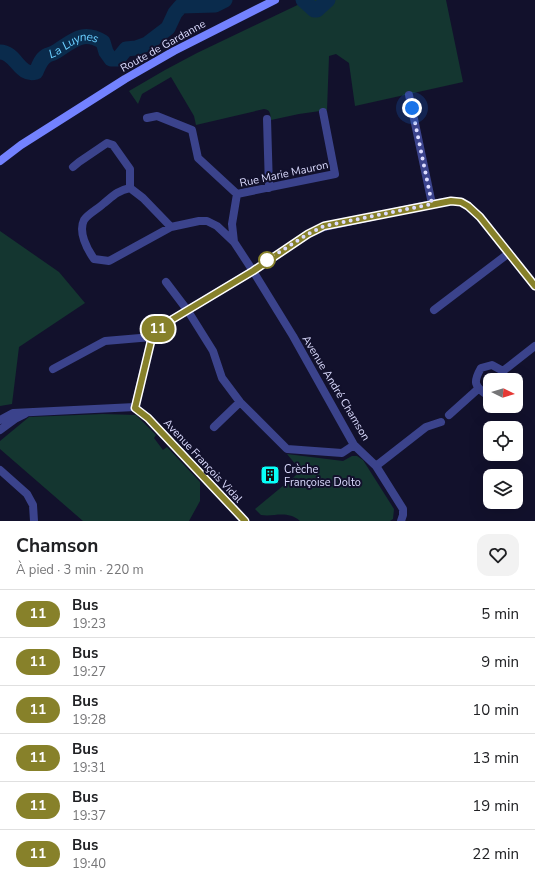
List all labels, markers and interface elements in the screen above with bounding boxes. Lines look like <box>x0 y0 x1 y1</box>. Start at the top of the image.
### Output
street label: Route de Gardanne <box>118 16 208 76</box>
water label: La Luynes <box>46 28 101 62</box>
your location <box>402 98 422 118</box>
street label: Rue Marie Mauron <box>238 157 330 191</box>
unlabelled marker <box>258 251 276 269</box>
line badge: 11 <box>140 316 176 342</box>
text: 11 <box>150 319 166 338</box>
street label: Avenue André Chamson <box>299 333 373 443</box>
north arrow <box>483 373 523 413</box>
map controls <box>483 373 523 509</box>
street label: Avenue François Vidal <box>160 416 246 507</box>
button: locate <box>483 421 523 461</box>
place label: Crèche Françoise Dolto <box>284 462 361 490</box>
building icon: Crèche Françoise Dolto <box>259 464 281 486</box>
button: layers <box>483 469 523 509</box>
text: Chamson <box>16 533 98 559</box>
button: heart <box>477 534 519 576</box>
text: À pied · 3 min · 220 m <box>16 561 144 579</box>
text: Bus <box>72 595 98 615</box>
text: 11 <box>30 604 46 623</box>
text: 5 min <box>481 604 519 624</box>
text: 19:23 <box>72 615 106 633</box>
text: Bus <box>72 643 98 663</box>
text: 11 <box>30 652 46 671</box>
text: 9 min <box>481 652 519 672</box>
text: 19:27 <box>72 663 106 681</box>
text: Bus <box>72 691 98 711</box>
text: 11 <box>30 700 46 719</box>
text: 10 min <box>472 700 519 720</box>
text: 19:28 <box>72 711 106 729</box>
text: Bus <box>72 739 98 759</box>
text: 11 <box>30 748 46 767</box>
text: 13 min <box>472 748 519 768</box>
text: 19:31 <box>72 759 106 777</box>
text: Bus <box>72 787 98 807</box>
text: 11 <box>30 796 46 815</box>
text: 19 min <box>472 796 519 816</box>
text: 19:37 <box>72 807 106 825</box>
text: Bus <box>72 835 98 855</box>
text: 11 <box>30 844 46 863</box>
text: 22 min <box>472 844 519 864</box>
text: 19:40 <box>72 855 106 873</box>

